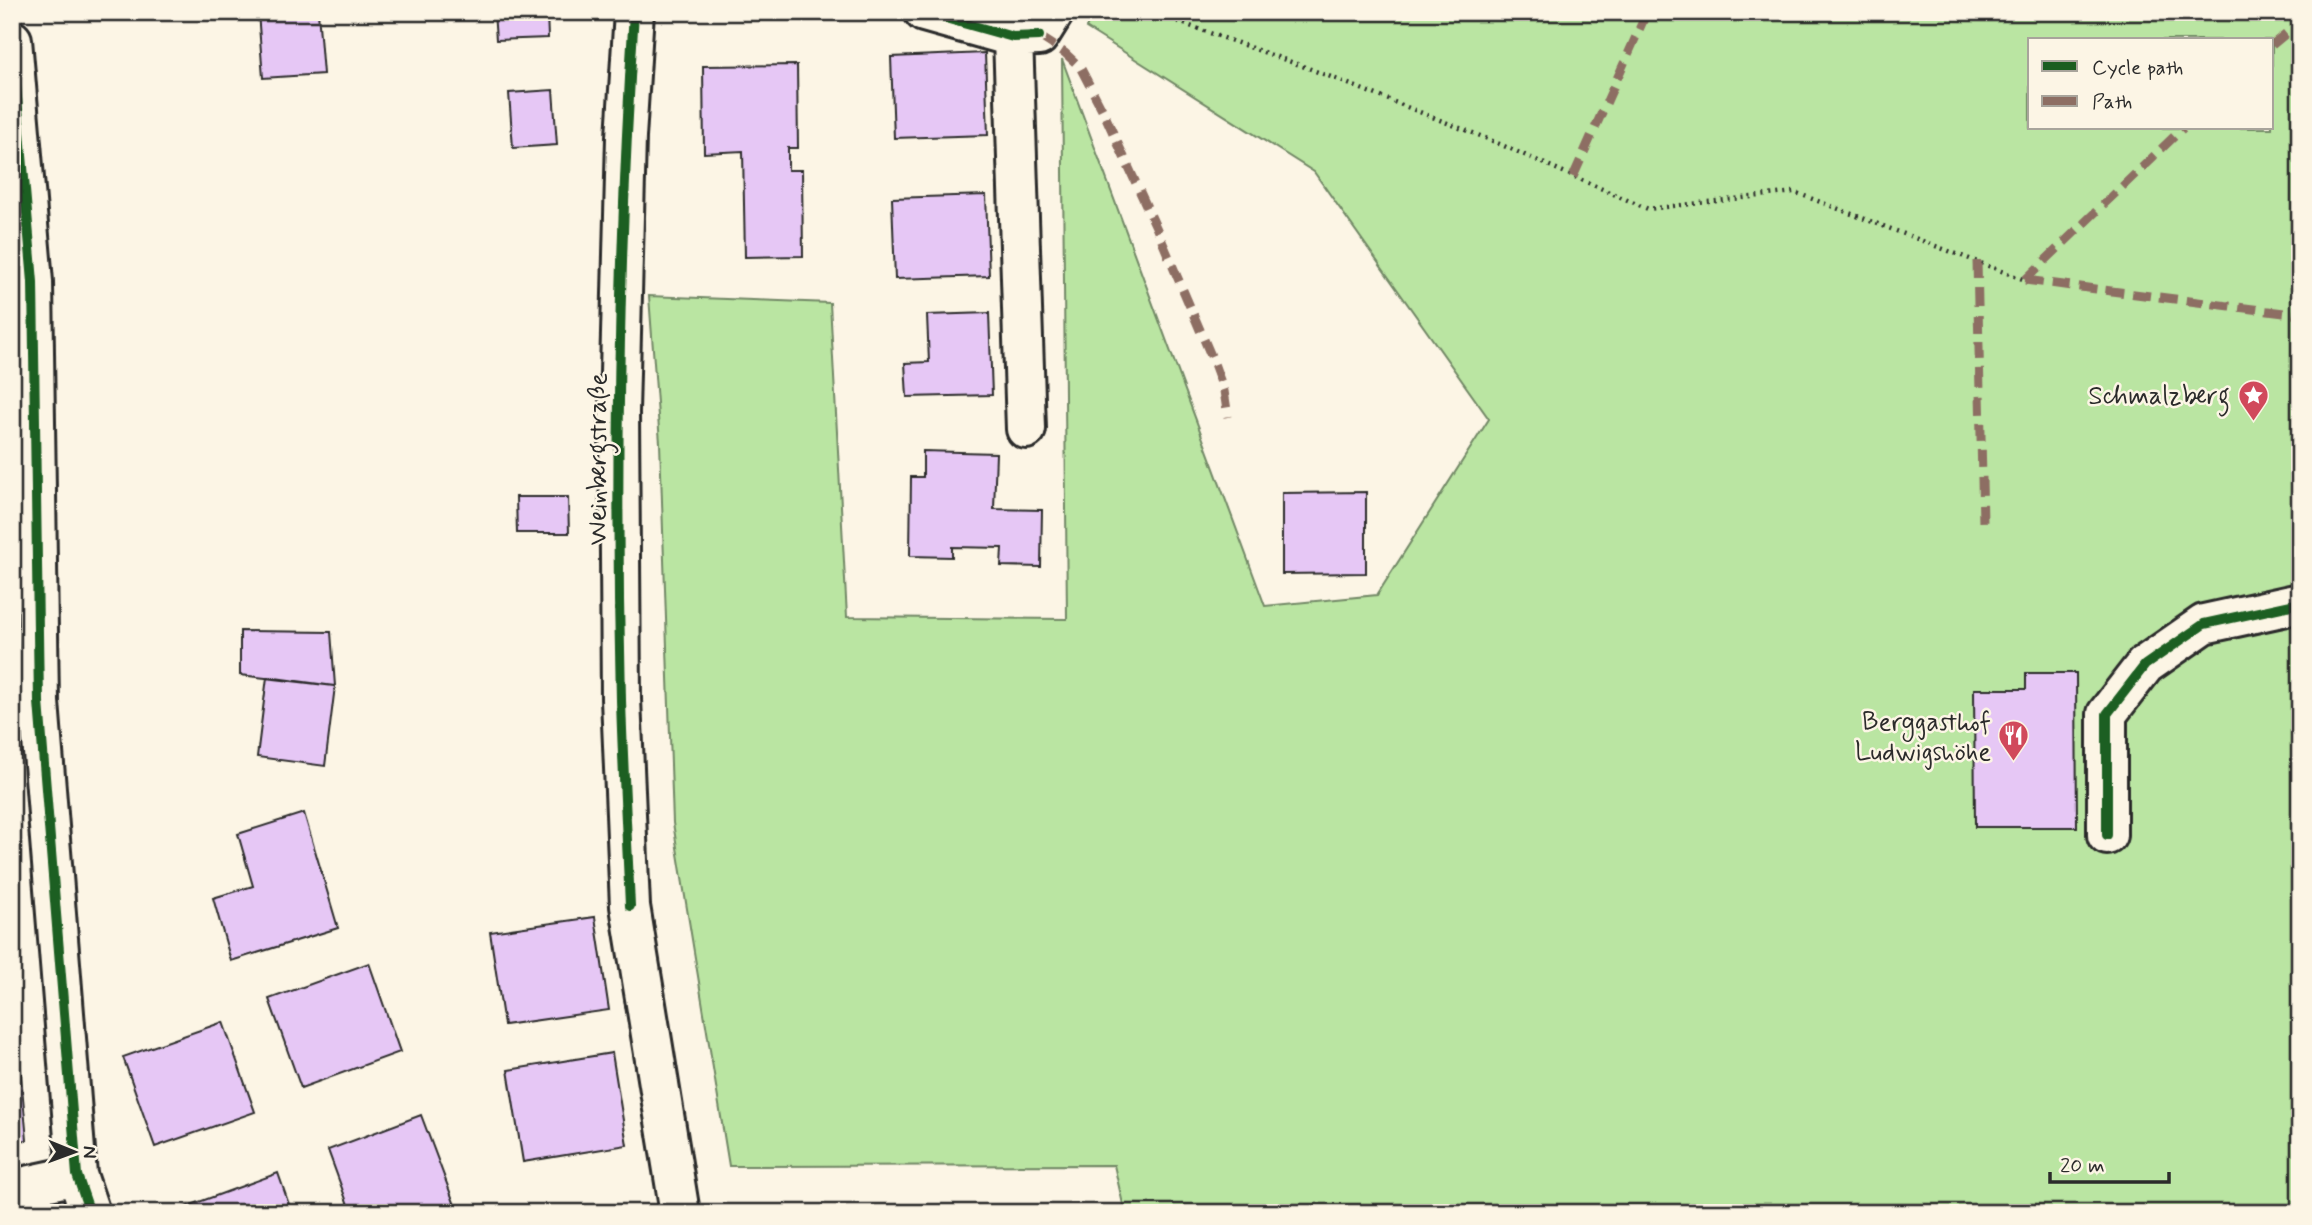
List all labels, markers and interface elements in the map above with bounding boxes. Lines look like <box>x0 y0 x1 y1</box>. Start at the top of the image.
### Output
legend <box>2028 38 2274 130</box>
text: Cycle path <box>2092 54 2183 82</box>
text: Path <box>2092 88 2132 116</box>
street label: Weinbergstraße <box>582 373 619 545</box>
place icon: Schmalzberg <box>2236 378 2270 422</box>
place label: Schmalzberg <box>2088 380 2230 417</box>
place label: Berggasthof Ludwigshöhe <box>1855 706 1991 770</box>
restaurant icon: Berggasthof Ludwigshöhe <box>1997 719 2031 763</box>
north arrow <box>38 1116 108 1186</box>
scale bar <box>2050 1141 2168 1185</box>
text: N <box>77 1146 102 1159</box>
text: 20 m <box>2060 1152 2105 1180</box>

